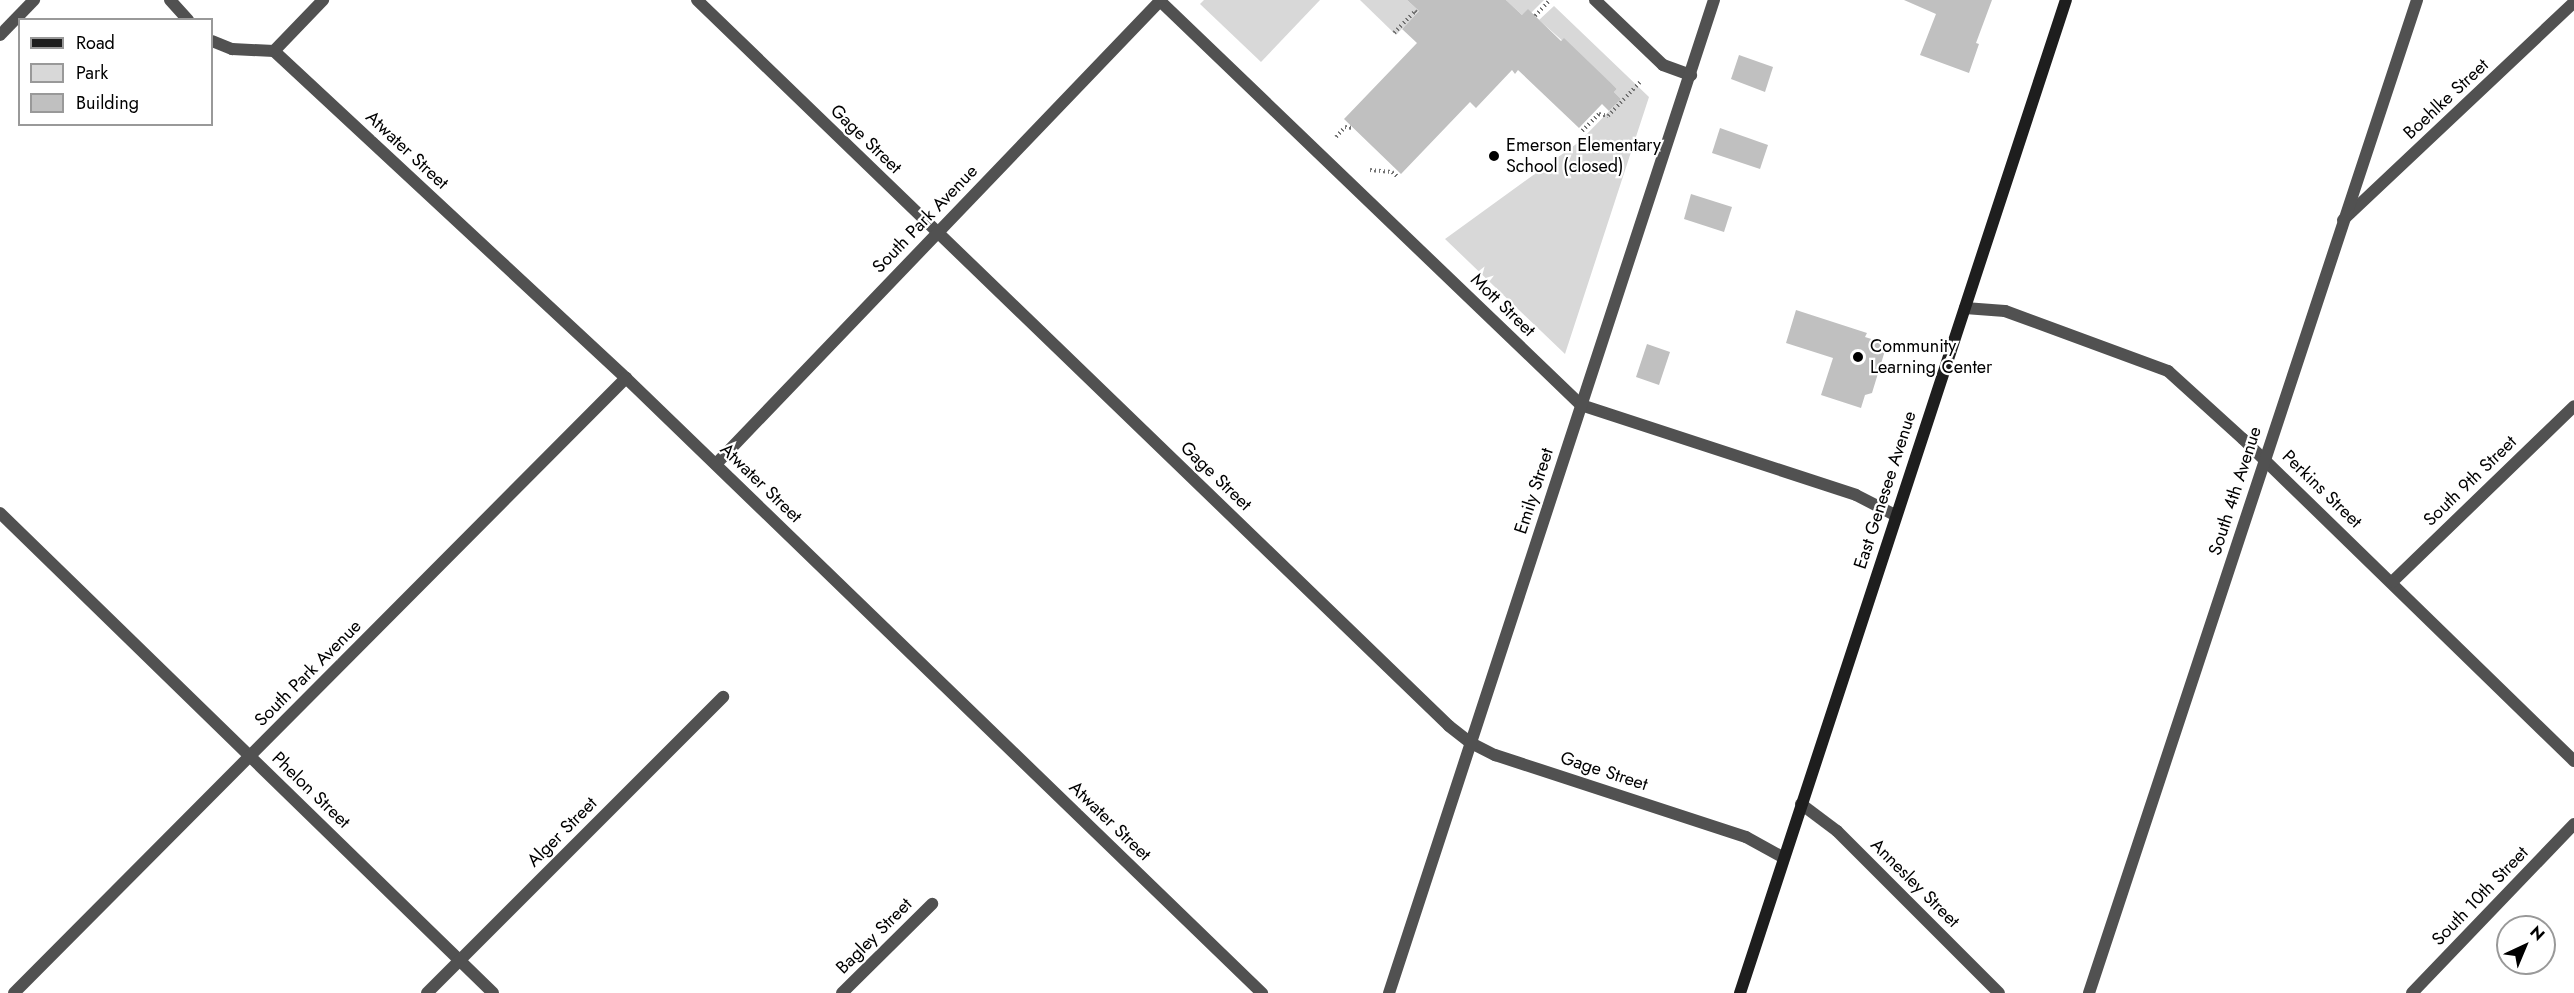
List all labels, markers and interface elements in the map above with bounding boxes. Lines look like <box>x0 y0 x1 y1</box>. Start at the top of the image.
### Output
legend <box>18 18 213 126</box>
text: Road <box>76 30 115 56</box>
street label: Boehlke Street <box>2399 54 2493 144</box>
text: Park <box>76 60 108 86</box>
text: Building <box>76 90 139 116</box>
street label: Gage Street <box>826 100 906 178</box>
street label: Atwater Street <box>361 106 453 194</box>
place label: Emerson Elementary School (closed) <box>1506 135 1661 178</box>
marker: Emerson Elementary School (closed) <box>1487 149 1501 163</box>
street label: South Park Avenue <box>868 160 982 278</box>
street label: Mott Street <box>1466 269 1540 341</box>
place label: Community Learning Center <box>1870 336 1992 378</box>
marker: Community Learning Center <box>1851 350 1865 364</box>
street label: East Genesee Avenue <box>1849 408 1921 572</box>
street label: South 4th Avenue <box>2204 424 2266 558</box>
street label: South 9th Street <box>2419 431 2521 531</box>
street label: Gage Street <box>1176 437 1256 515</box>
street label: Atwater Street <box>716 439 806 527</box>
street label: Emily Street <box>1510 445 1558 537</box>
street label: Perkins Street <box>2278 446 2366 532</box>
street label: South Park Avenue <box>250 615 366 731</box>
street label: Phelon Street <box>267 747 355 833</box>
street label: Gage Street <box>1558 747 1650 795</box>
street label: Atwater Street <box>1065 777 1155 865</box>
street label: Alger Street <box>523 793 601 871</box>
street label: Annesley Street <box>1866 834 1964 932</box>
street label: South 10th Street <box>2427 842 2533 950</box>
street label: Bagley Street <box>832 894 916 978</box>
north arrow <box>2496 915 2556 975</box>
text: N <box>2525 920 2550 946</box>

